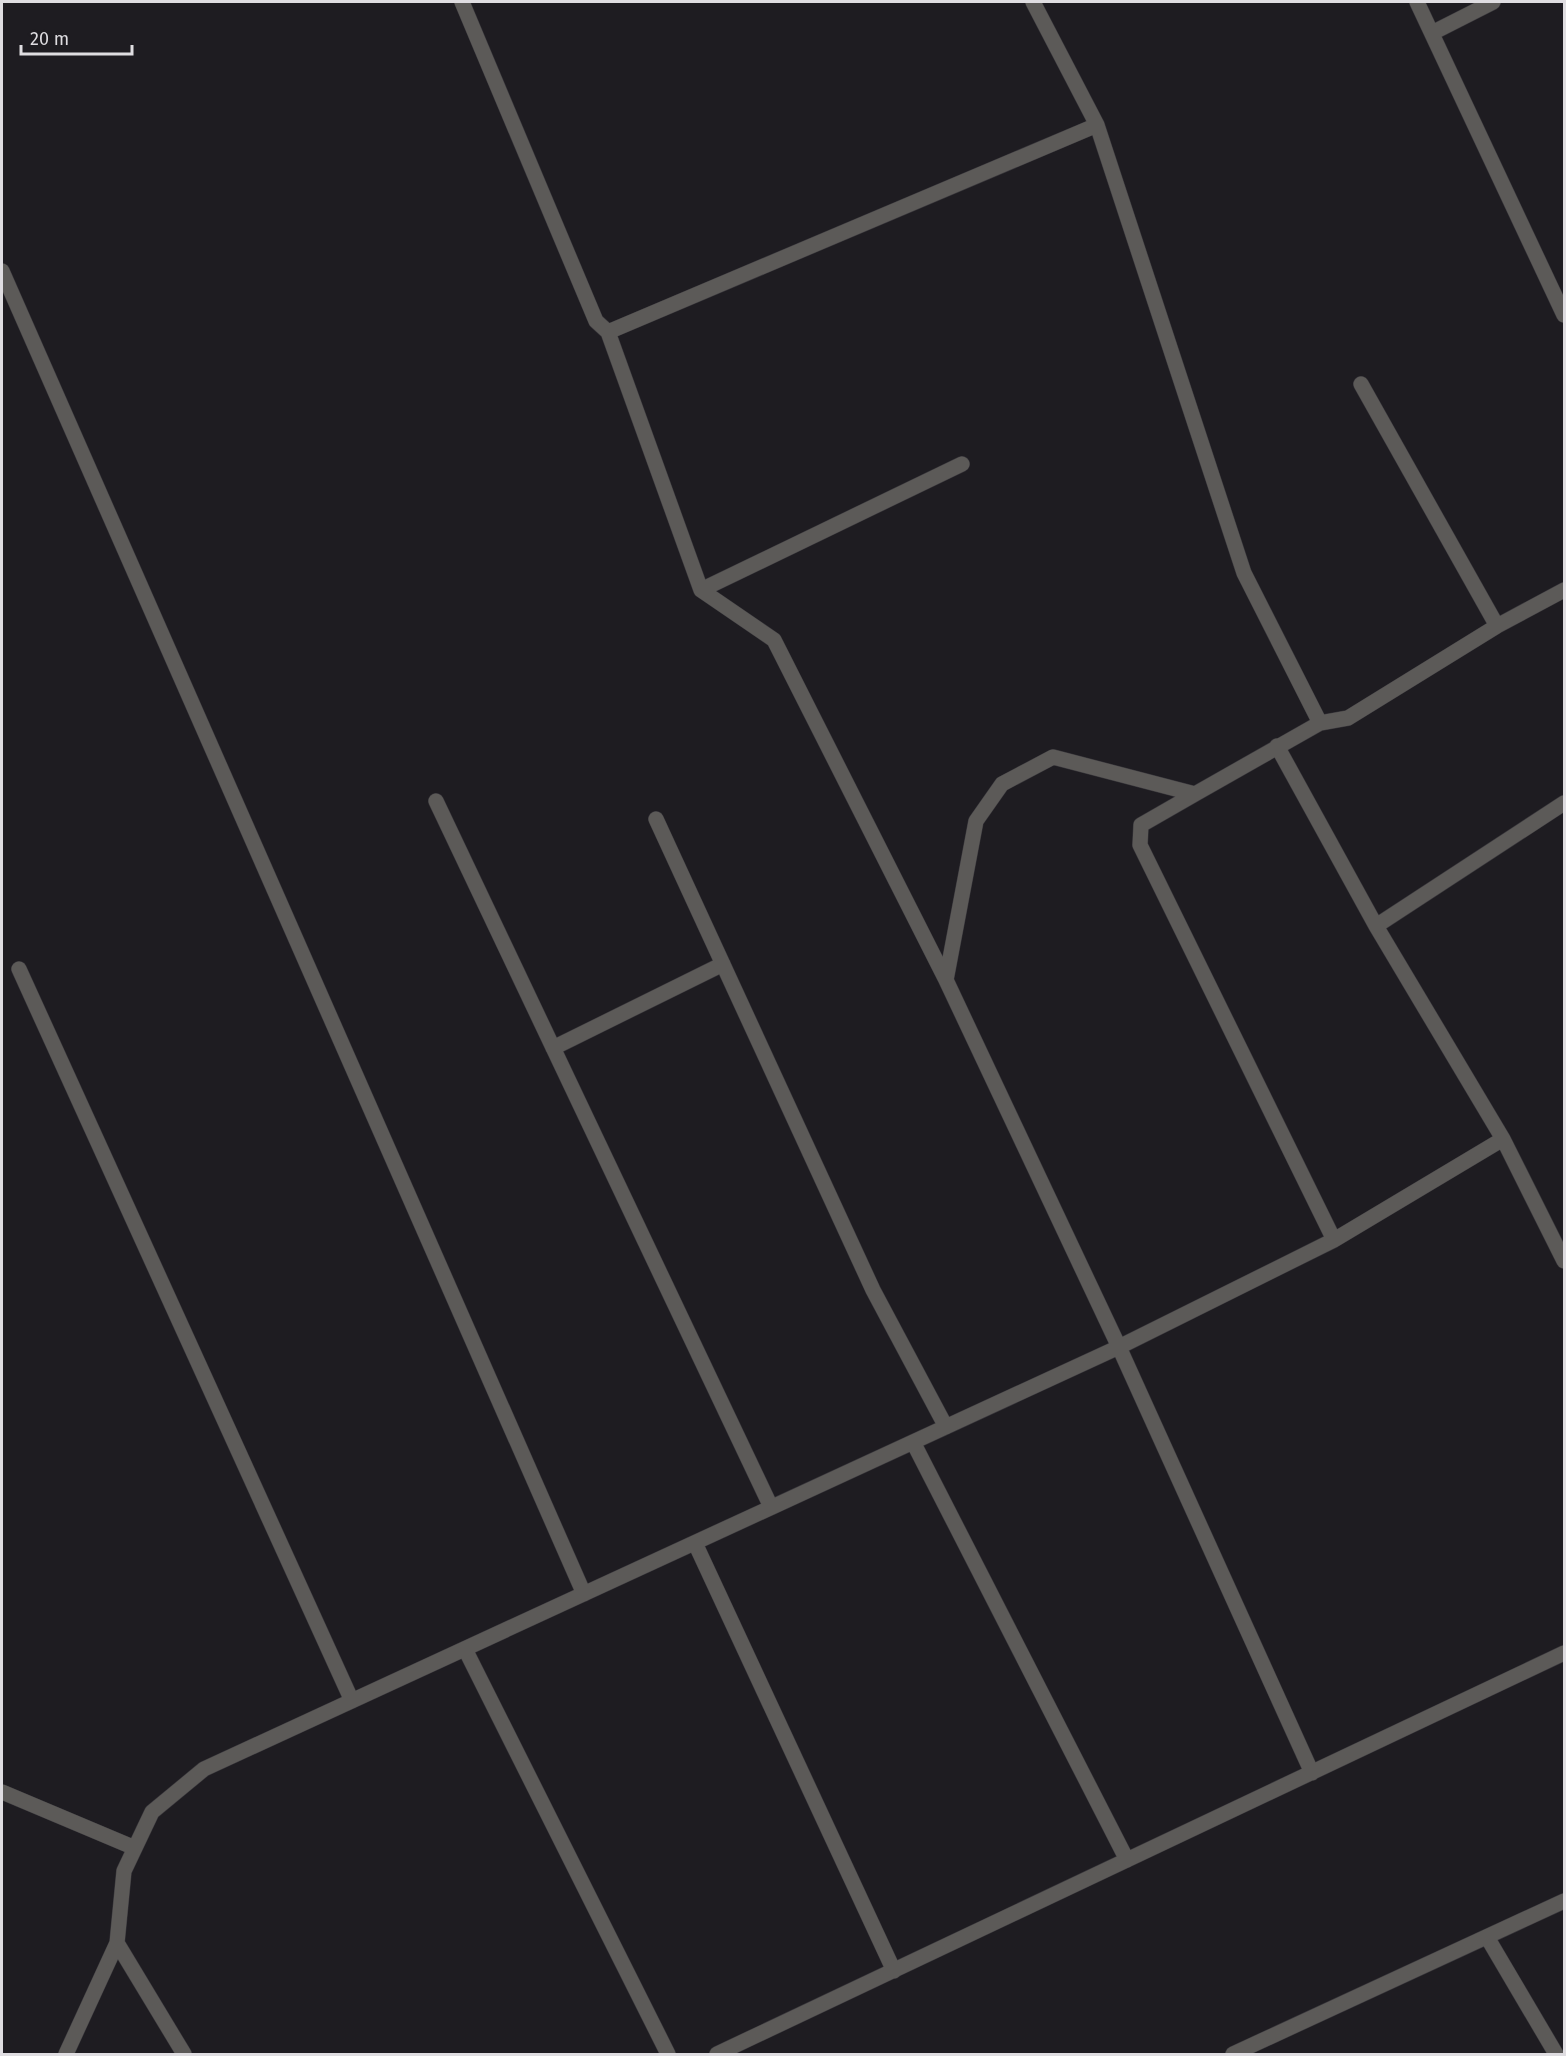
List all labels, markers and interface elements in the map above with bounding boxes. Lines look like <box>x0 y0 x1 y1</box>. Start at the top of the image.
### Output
scale bar <box>21 18 132 56</box>
text: 20 m <box>30 28 69 50</box>

